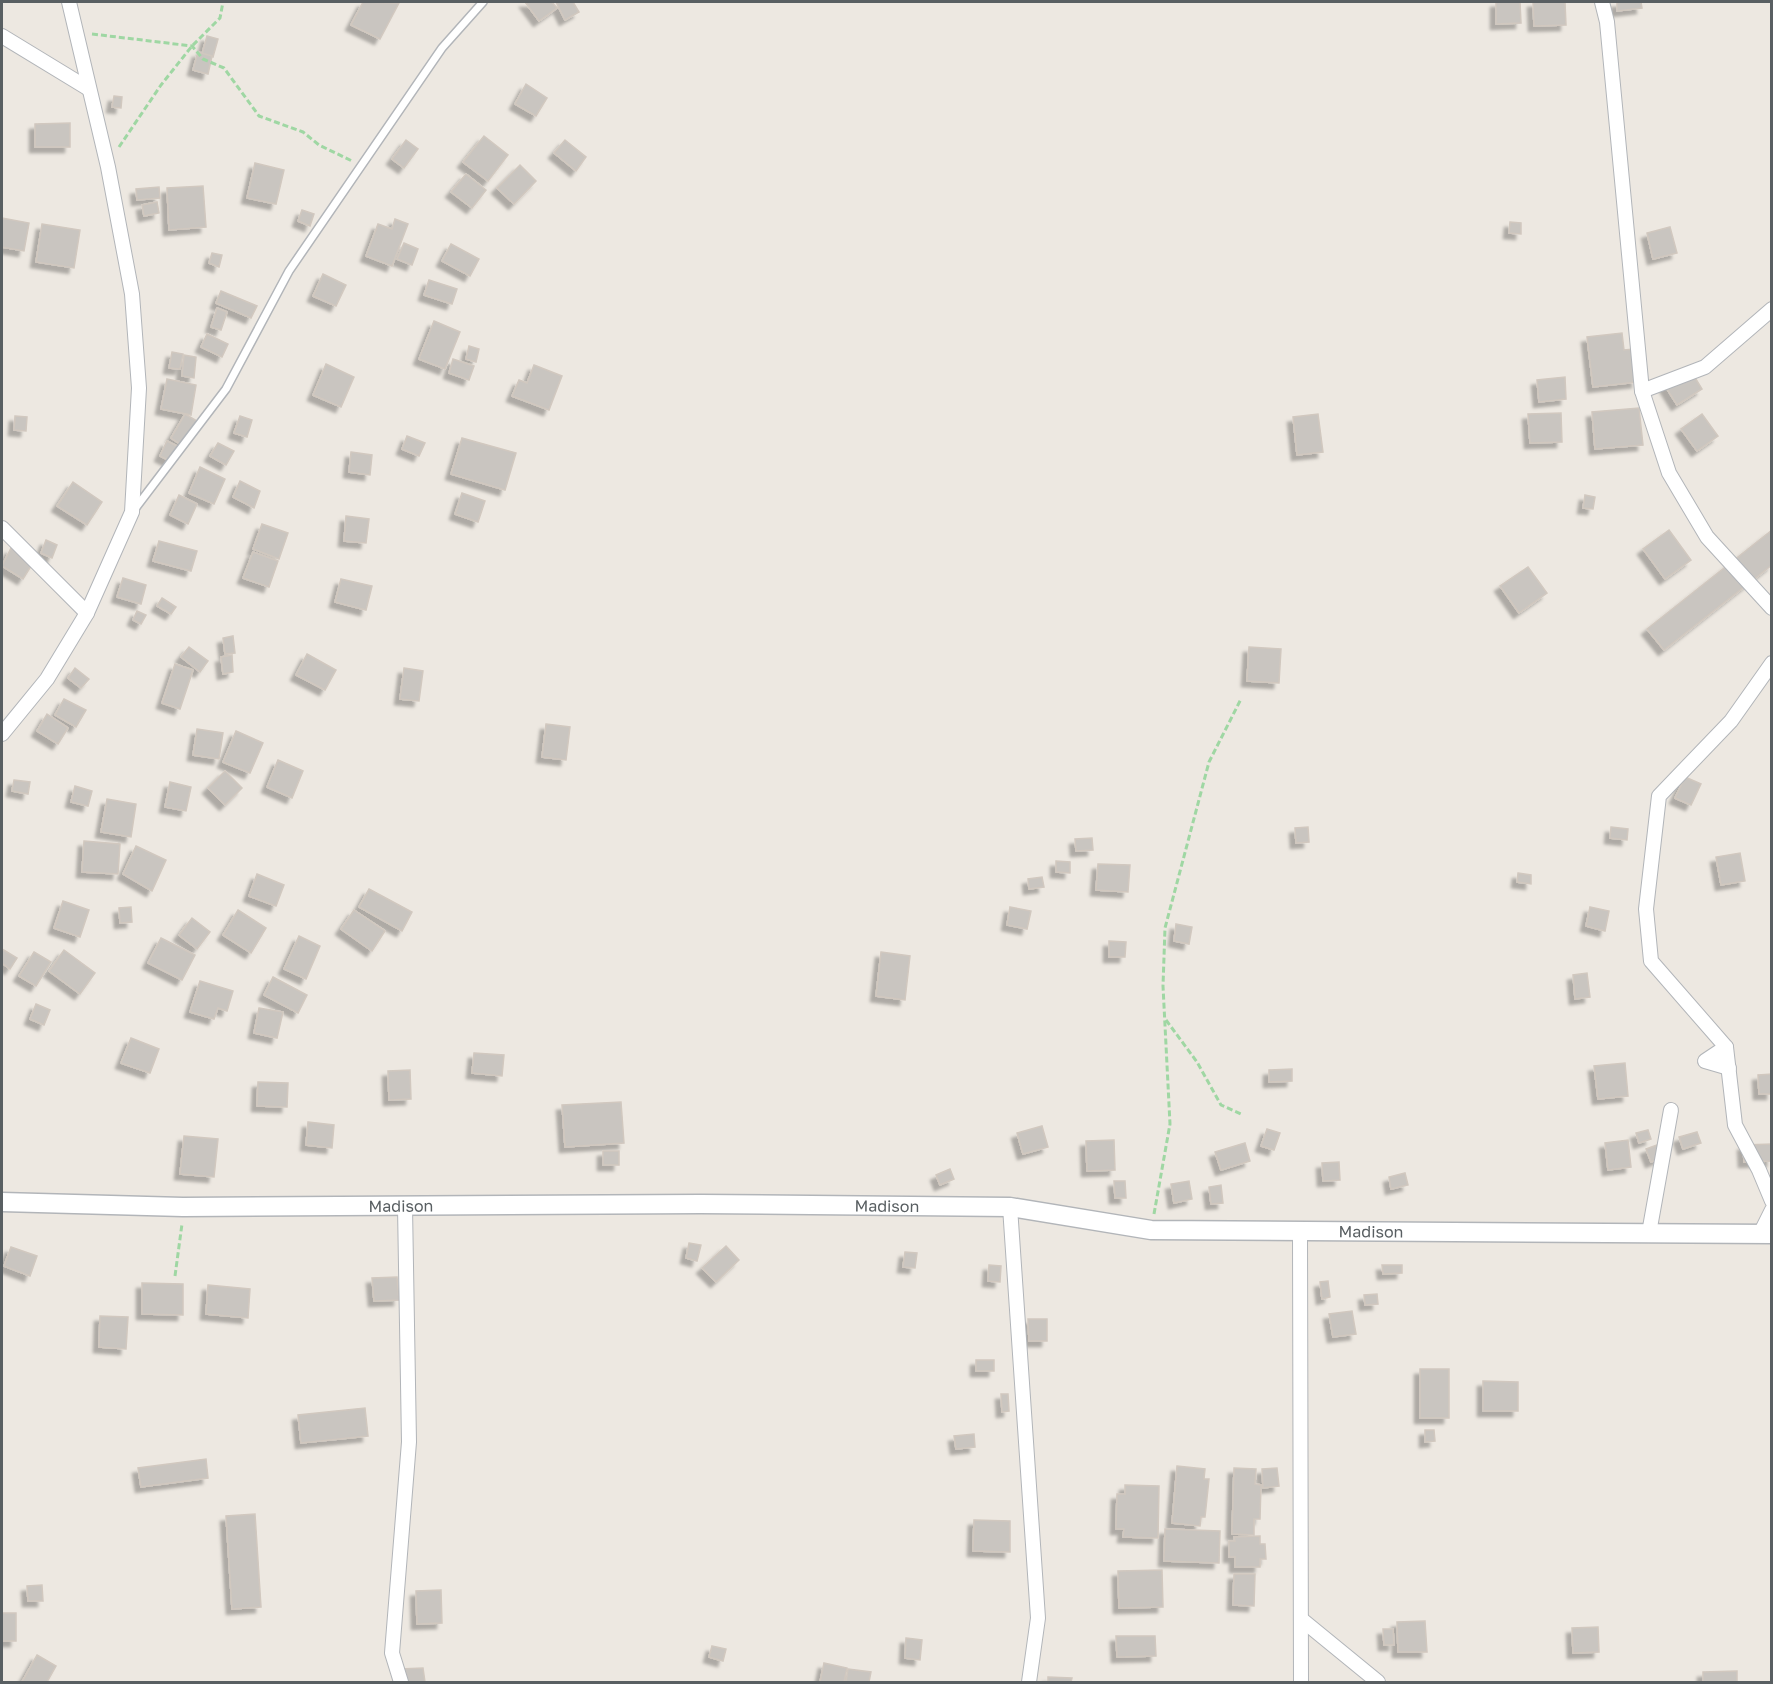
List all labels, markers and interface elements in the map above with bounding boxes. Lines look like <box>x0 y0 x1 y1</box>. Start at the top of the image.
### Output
street label: Madison <box>854 1195 919 1216</box>
street label: Madison <box>368 1196 433 1216</box>
street label: Madison <box>1339 1221 1404 1242</box>

